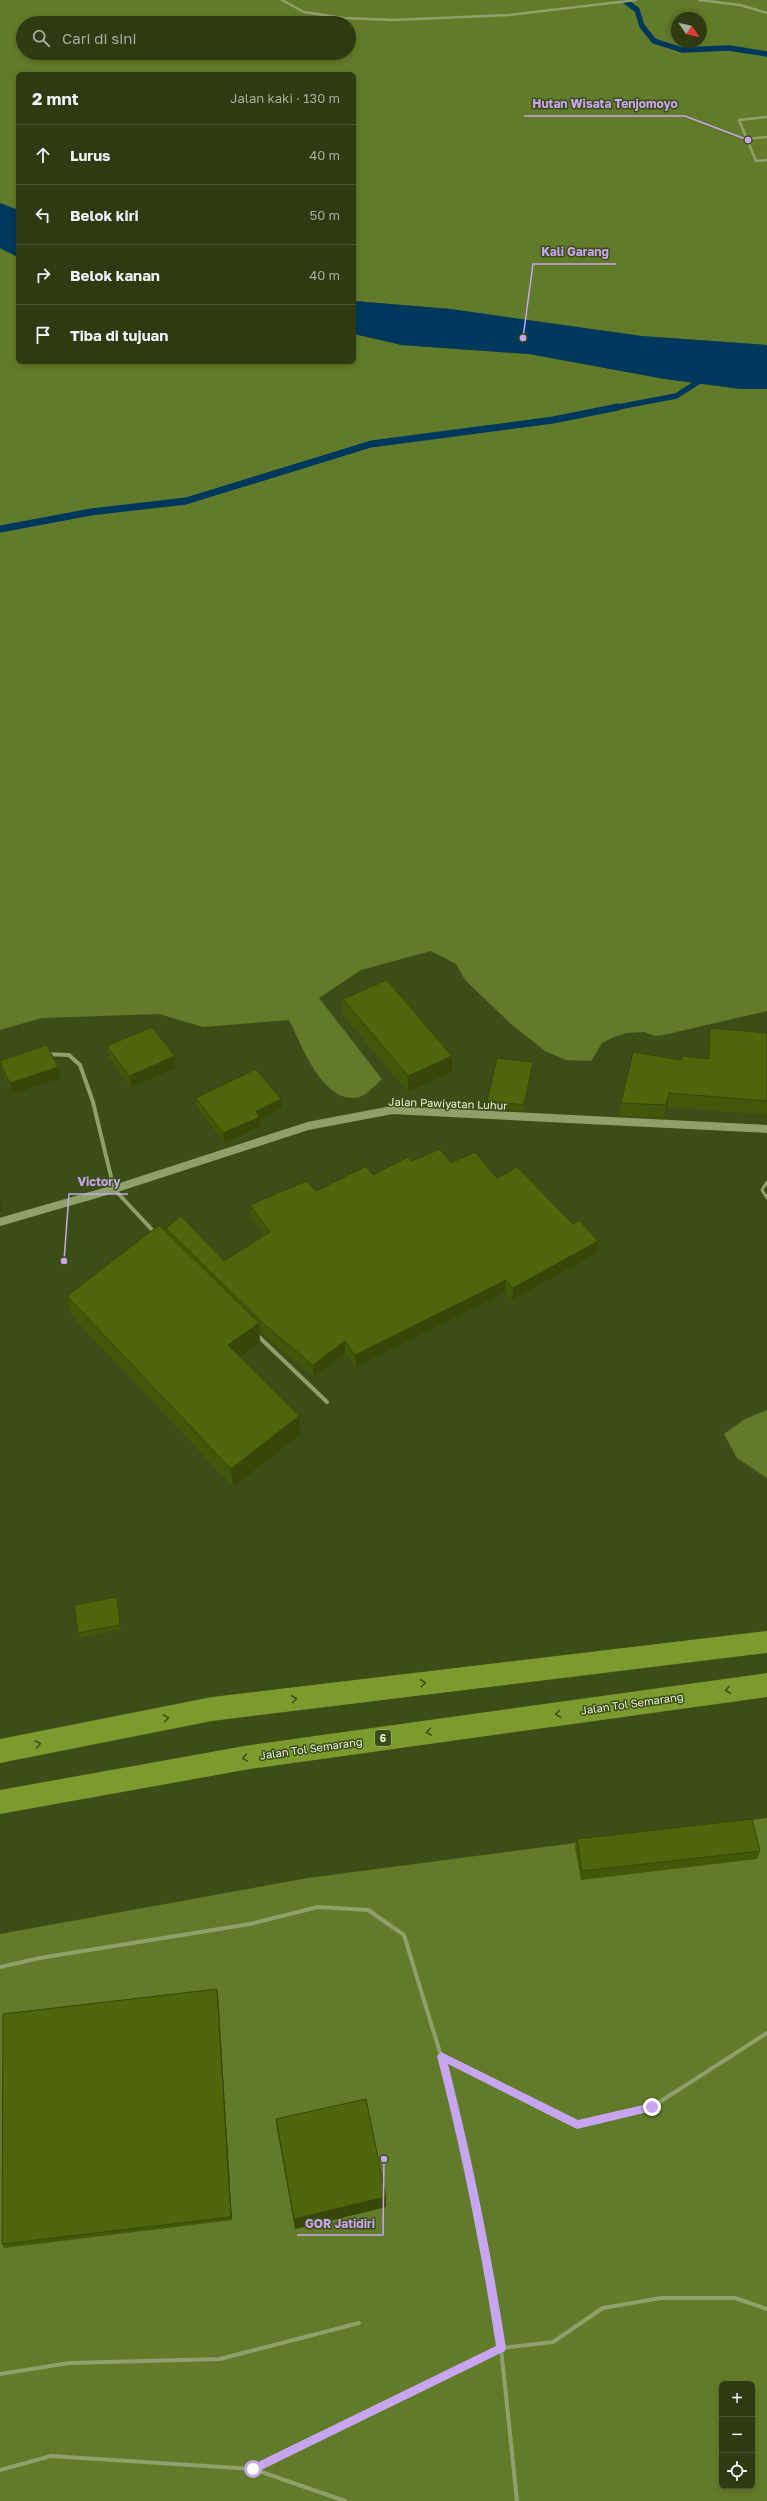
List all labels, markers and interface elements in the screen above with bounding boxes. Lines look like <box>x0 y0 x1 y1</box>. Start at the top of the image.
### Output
north arrow <box>671 12 707 48</box>
search box <box>16 16 356 60</box>
icon: search <box>30 27 52 49</box>
text: Cari di sini <box>62 29 137 47</box>
text: 2 mnt <box>32 88 79 109</box>
text: Jalan kaki · 130 m <box>230 90 340 106</box>
callout: Hutan Wisata Tenjomoyo <box>524 92 685 116</box>
text: Hutan Wisata Tenjomoyo <box>532 96 678 111</box>
icon: ahead <box>32 144 54 166</box>
text: Lurus <box>70 146 111 164</box>
text: 40 m <box>309 147 340 163</box>
icon: left <box>32 204 54 226</box>
text: Belok kiri <box>70 206 139 224</box>
text: 50 m <box>310 207 340 223</box>
callout: Kali Garang <box>533 240 616 264</box>
text: Kali Garang <box>541 244 609 259</box>
icon: right <box>32 264 54 286</box>
text: Belok kanan <box>70 266 160 284</box>
text: 40 m <box>309 267 340 283</box>
icon: arrive <box>32 324 54 346</box>
text: Tiba di tujuan <box>70 326 168 344</box>
street label: Jalan Pawiyatan Luhur <box>388 1094 508 1112</box>
callout: Victory <box>69 1170 128 1194</box>
text: Victory <box>78 1174 121 1189</box>
one-way arrow <box>420 1679 426 1688</box>
one-way arrow <box>725 1685 731 1694</box>
street label: Jalan Tol Semarang <box>580 1689 684 1717</box>
one-way arrow <box>291 1694 297 1703</box>
one-way arrow <box>555 1709 561 1718</box>
one-way arrow <box>163 1714 169 1723</box>
one-way arrow <box>426 1727 432 1736</box>
road number: 6 <box>375 1730 391 1746</box>
street label: Jalan Tol Semarang <box>259 1734 363 1762</box>
one-way arrow <box>35 1740 41 1748</box>
one-way arrow <box>242 1753 248 1761</box>
route end <box>643 2098 661 2116</box>
callout: GOR Jatidiri <box>297 2211 383 2235</box>
text: GOR Jatidiri <box>305 2216 375 2231</box>
map controls <box>719 2381 755 2489</box>
button: + <box>719 2381 755 2417</box>
button: − <box>719 2417 755 2453</box>
button: locate <box>719 2453 755 2489</box>
route start <box>244 2460 262 2478</box>

